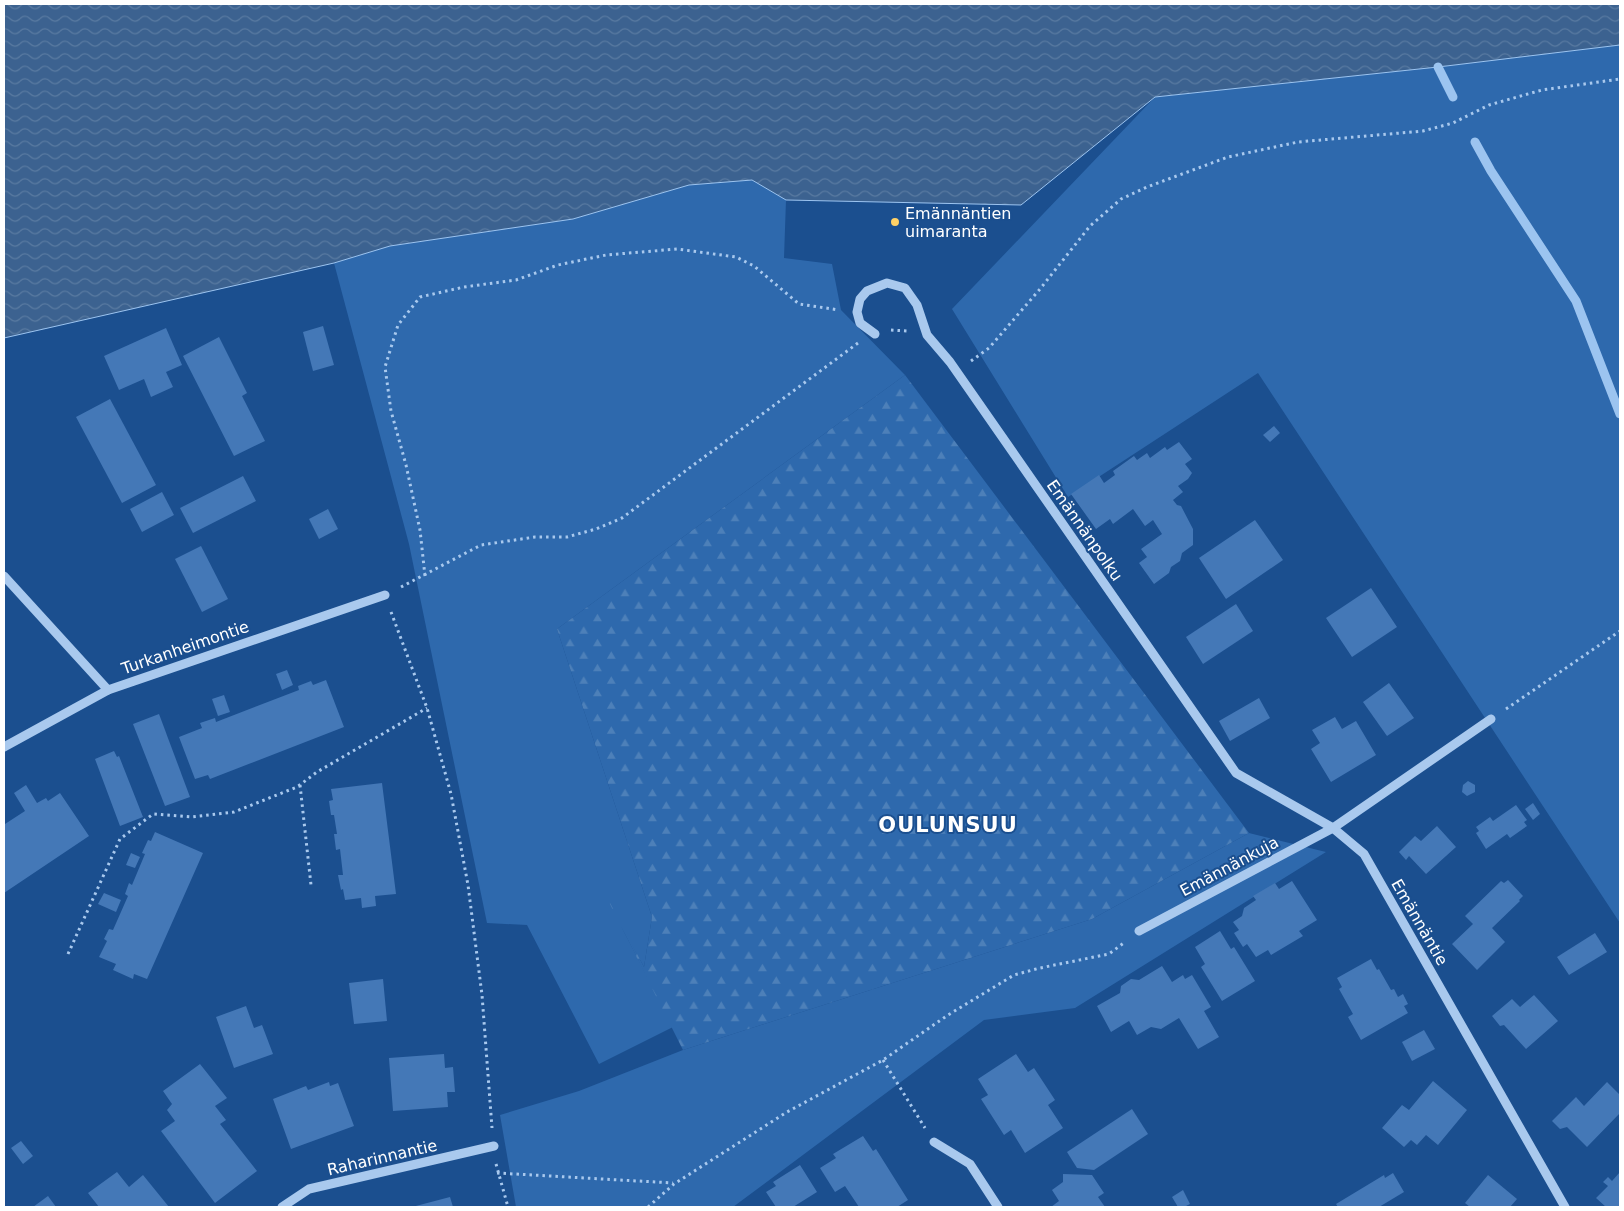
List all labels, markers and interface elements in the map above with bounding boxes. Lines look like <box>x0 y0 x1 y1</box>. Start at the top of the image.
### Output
place label: Emännäntien uimaranta <box>905 204 1011 241</box>
marker: Emännäntien uimaranta <box>889 216 901 228</box>
street label: Emännänpolku <box>1043 476 1127 584</box>
street label: Turkanheimontie <box>118 617 251 679</box>
district label: OULUNSUU <box>878 813 1018 837</box>
street label: Emännänkuja <box>1177 832 1282 900</box>
street label: Emännäntie <box>1387 876 1452 969</box>
street label: Raharinnantie <box>325 1136 439 1179</box>

